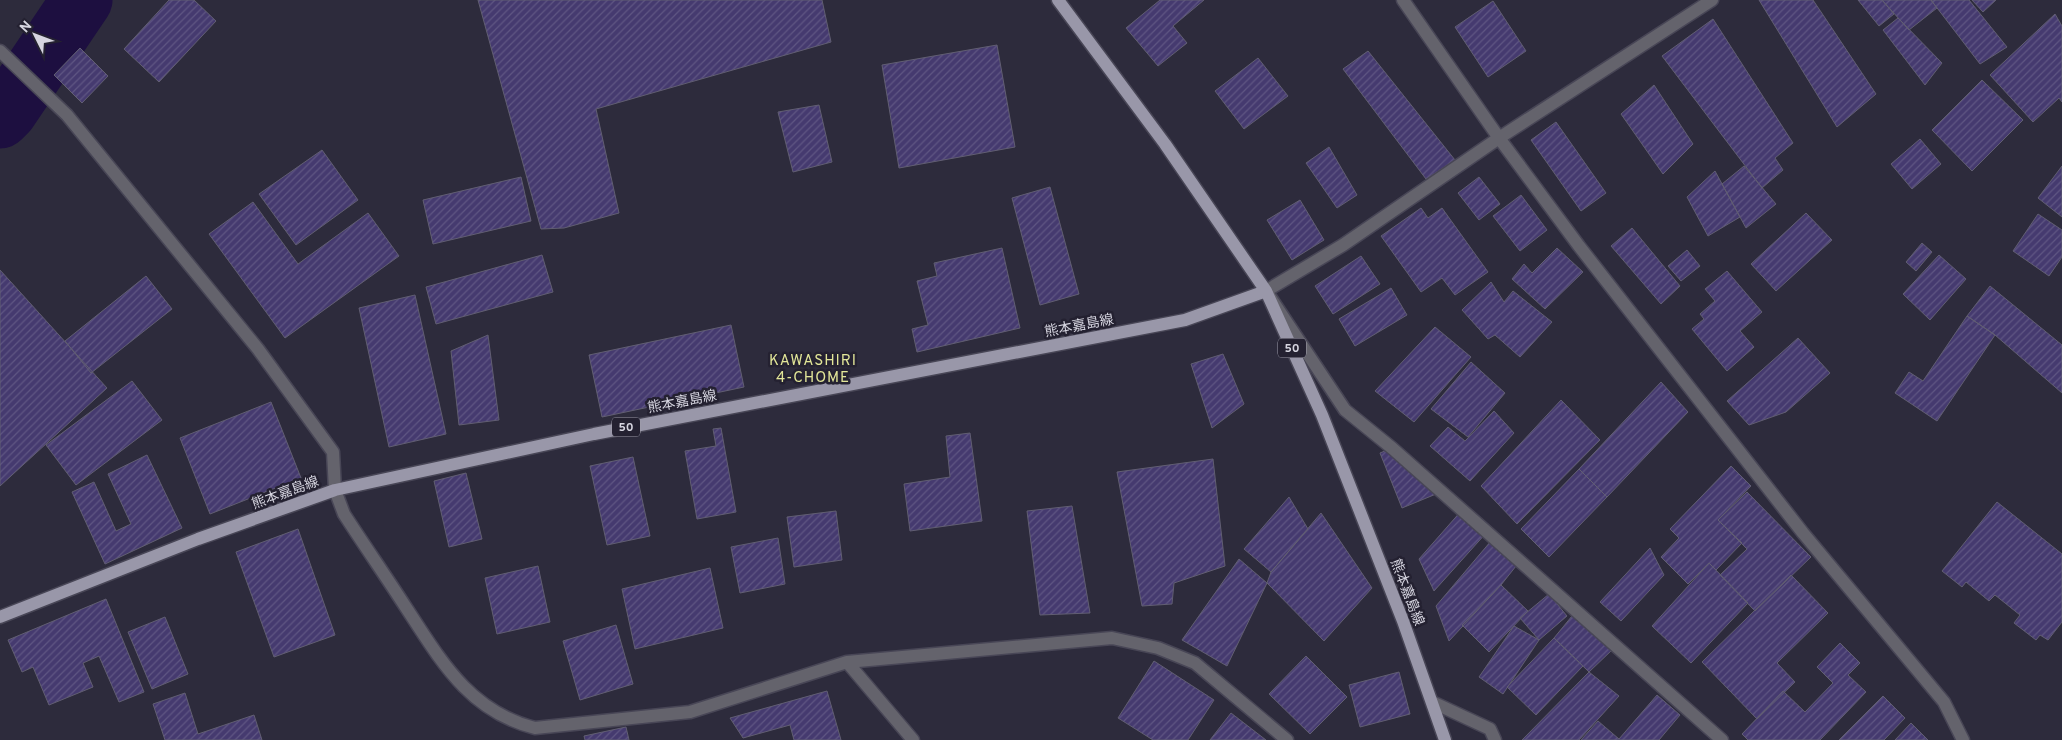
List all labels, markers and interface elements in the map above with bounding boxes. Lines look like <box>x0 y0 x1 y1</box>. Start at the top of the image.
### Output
north arrow <box>10 10 60 60</box>
text: N <box>17 18 36 37</box>
street label: 熊本嘉島線 <box>1043 310 1115 341</box>
road number: 50 <box>1278 338 1306 358</box>
district label: KAWASHIRI 4-CHOME <box>769 352 857 388</box>
street label: 熊本嘉島線 <box>646 386 718 417</box>
road number: 50 <box>612 418 640 437</box>
street label: 熊本嘉島線 <box>249 473 321 513</box>
street label: 熊本嘉島線 <box>1386 556 1428 628</box>

